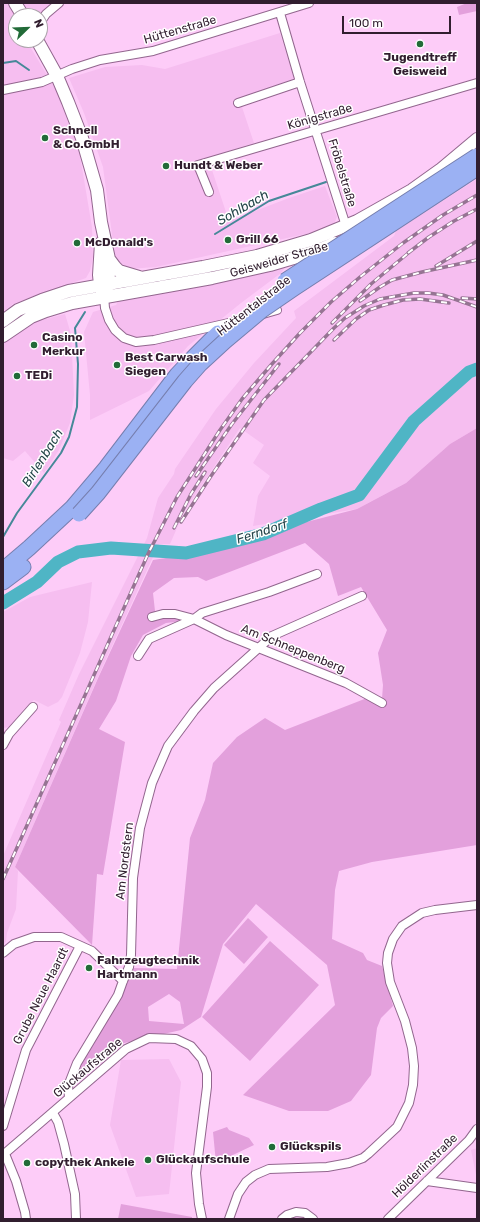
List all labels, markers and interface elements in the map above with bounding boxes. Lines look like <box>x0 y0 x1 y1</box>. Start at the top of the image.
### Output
north arrow <box>8 8 48 48</box>
scale bar <box>344 8 453 34</box>
street label: Hüttenstraße <box>142 13 218 47</box>
text: 100 m <box>349 16 383 30</box>
text: N <box>31 17 46 30</box>
marker: Jugendtreff Geisweid <box>415 39 425 49</box>
place label: Jugendtreff Geisweid <box>383 51 457 79</box>
street label: Königstraße <box>286 101 354 133</box>
place label: Schnell & Co.GmbH <box>53 124 120 152</box>
marker: Schnell & Co.GmbH <box>40 133 50 143</box>
street label: Fröbelstraße <box>325 137 359 209</box>
place label: Hundt & Weber <box>174 159 263 173</box>
marker: Hundt & Weber <box>161 161 171 171</box>
water label: Sohlbach <box>214 187 272 229</box>
place label: Grill 66 <box>236 233 279 247</box>
marker: Grill 66 <box>223 235 233 245</box>
place label: McDonald's <box>85 236 153 250</box>
marker: McDonald's <box>72 238 82 248</box>
street label: Geisweider Straße <box>228 239 330 281</box>
street label: Hüttentalstraße <box>215 273 293 339</box>
place label: Casino Merkur <box>42 331 85 359</box>
marker: Casino Merkur <box>29 340 39 350</box>
place label: Best Carwash Siegen <box>125 351 208 379</box>
marker: Best Carwash Siegen <box>112 360 122 370</box>
place label: TEDi <box>25 369 52 383</box>
marker: TEDi <box>12 371 22 381</box>
water label: Birlenbach <box>19 426 67 490</box>
water label: Ferndorf <box>235 516 289 548</box>
street label: Am Schneppenberg <box>239 622 347 676</box>
street label: Am Nordstern <box>113 822 137 900</box>
street label: Grube Neue Haardt <box>10 945 72 1047</box>
place label: Fahrzeugtechnik Hartmann <box>97 954 199 982</box>
marker: Fahrzeugtechnik Hartmann <box>84 963 94 973</box>
street label: Glückaufstraße <box>51 1035 125 1101</box>
street label: Hölderlinstraße <box>389 1131 461 1201</box>
place label: Glückspils <box>280 1140 341 1154</box>
marker: Glückspils <box>267 1142 277 1152</box>
place label: Glückaufschule <box>156 1153 250 1167</box>
marker: Glückaufschule <box>143 1155 153 1165</box>
place label: copythek Ankele <box>35 1156 135 1170</box>
marker: copythek Ankele <box>22 1158 32 1168</box>

